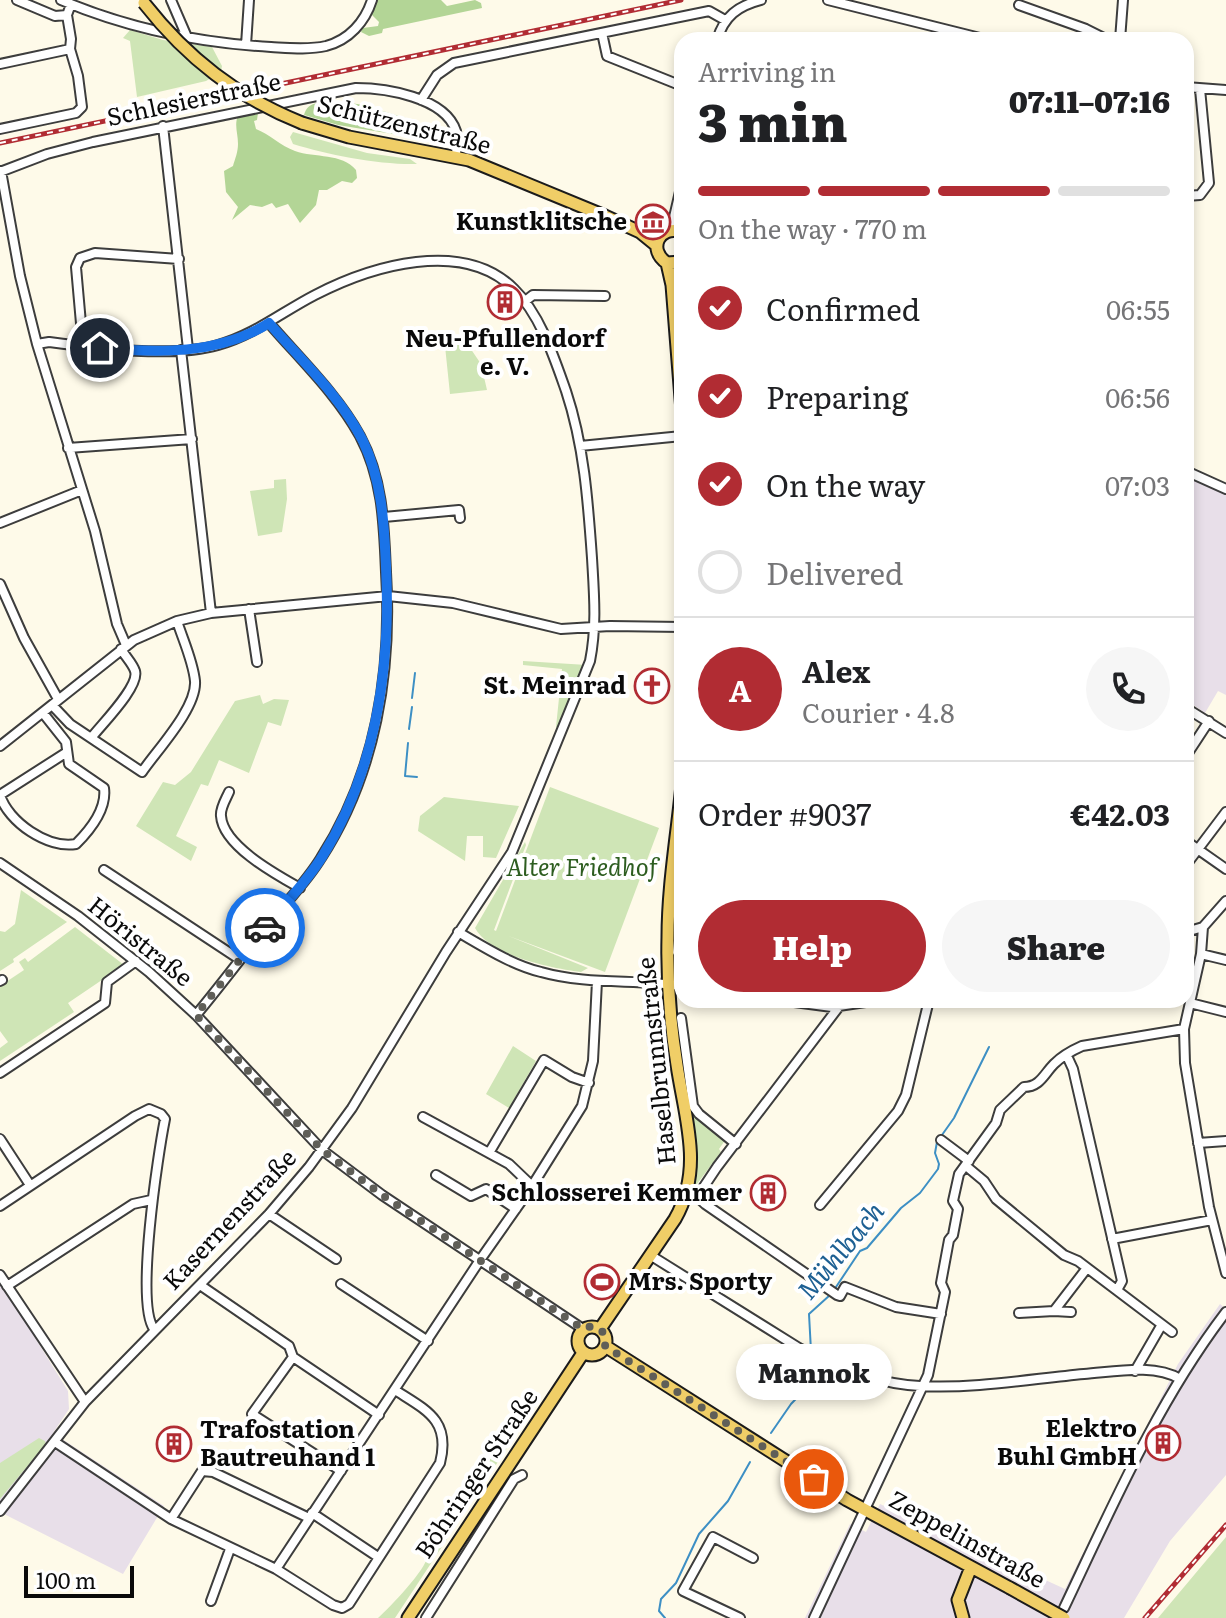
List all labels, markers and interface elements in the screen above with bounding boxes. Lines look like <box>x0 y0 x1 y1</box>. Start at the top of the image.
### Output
text: Arriving in <box>698 51 836 90</box>
street label: Schlesierstraße <box>103 62 284 133</box>
text: 07:11–07:16 <box>1009 78 1170 122</box>
text: 3 min <box>698 81 848 158</box>
street label: Schützenstraße <box>314 84 495 161</box>
place label: Kunstklitsche <box>456 202 627 237</box>
museum icon: Kunstklitsche <box>634 203 672 241</box>
text: On the way · 770 m <box>698 208 927 247</box>
building icon: Neu-Pfullendorf e. V. <box>486 283 524 321</box>
icon: check <box>698 286 742 330</box>
text: Confirmed <box>766 286 920 330</box>
text: 06:55 <box>1106 289 1170 328</box>
pin <box>66 314 134 382</box>
place label: Neu-Pfullendorf e. V. <box>405 319 608 382</box>
icon: home <box>78 326 122 370</box>
icon: check <box>698 374 742 418</box>
text: Preparing <box>766 374 908 418</box>
text: 06:56 <box>1105 377 1170 416</box>
icon: check <box>698 462 742 506</box>
text: On the way <box>766 462 925 506</box>
text: 07:03 <box>1105 465 1170 504</box>
text: Delivered <box>766 550 903 594</box>
button: phone <box>1086 647 1170 731</box>
text: Alex <box>802 648 870 692</box>
place label: St. Meinrad <box>484 666 626 701</box>
church icon: St. Meinrad <box>633 667 671 705</box>
text: A <box>729 667 751 711</box>
text: Courier · 4.8 <box>802 692 955 731</box>
text: Order #9037 <box>698 791 872 835</box>
text: €42.03 <box>1070 791 1170 835</box>
park label: Alter Friedhof <box>506 848 661 883</box>
street label: Höristraße <box>82 887 201 993</box>
courier <box>225 888 305 968</box>
button: Help <box>698 900 926 992</box>
button: Share <box>942 900 1170 992</box>
icon: car <box>243 906 287 950</box>
street label: Haselbrunnstraße <box>626 956 683 1167</box>
street label: Kasernenstraße <box>154 1140 303 1297</box>
place label: Schlosserei Kemmer <box>491 1173 742 1208</box>
building icon: Schlosserei Kemmer <box>749 1174 787 1212</box>
water label: Mühlbach <box>786 1192 892 1307</box>
place label: Mrs. Sporty <box>628 1262 773 1297</box>
sports icon: Mrs. Sporty <box>583 1263 621 1301</box>
callout: Mannok <box>736 1343 892 1399</box>
text: Mannok <box>758 1352 870 1391</box>
street label: Böhringer Straße <box>405 1381 545 1564</box>
place label: Elektro Buhl GmbH <box>997 1409 1137 1472</box>
place label: Trafostation Bautreuhand 1 <box>200 1410 375 1473</box>
building icon: Elektro Buhl GmbH <box>1144 1424 1182 1462</box>
building icon: Trafostation Bautreuhand 1 <box>155 1425 193 1463</box>
pin <box>780 1445 848 1513</box>
icon: bag <box>792 1457 836 1501</box>
street label: Zeppelinstraße <box>884 1480 1053 1595</box>
scale bar <box>24 1562 134 1598</box>
text: 100 m <box>36 1563 96 1596</box>

